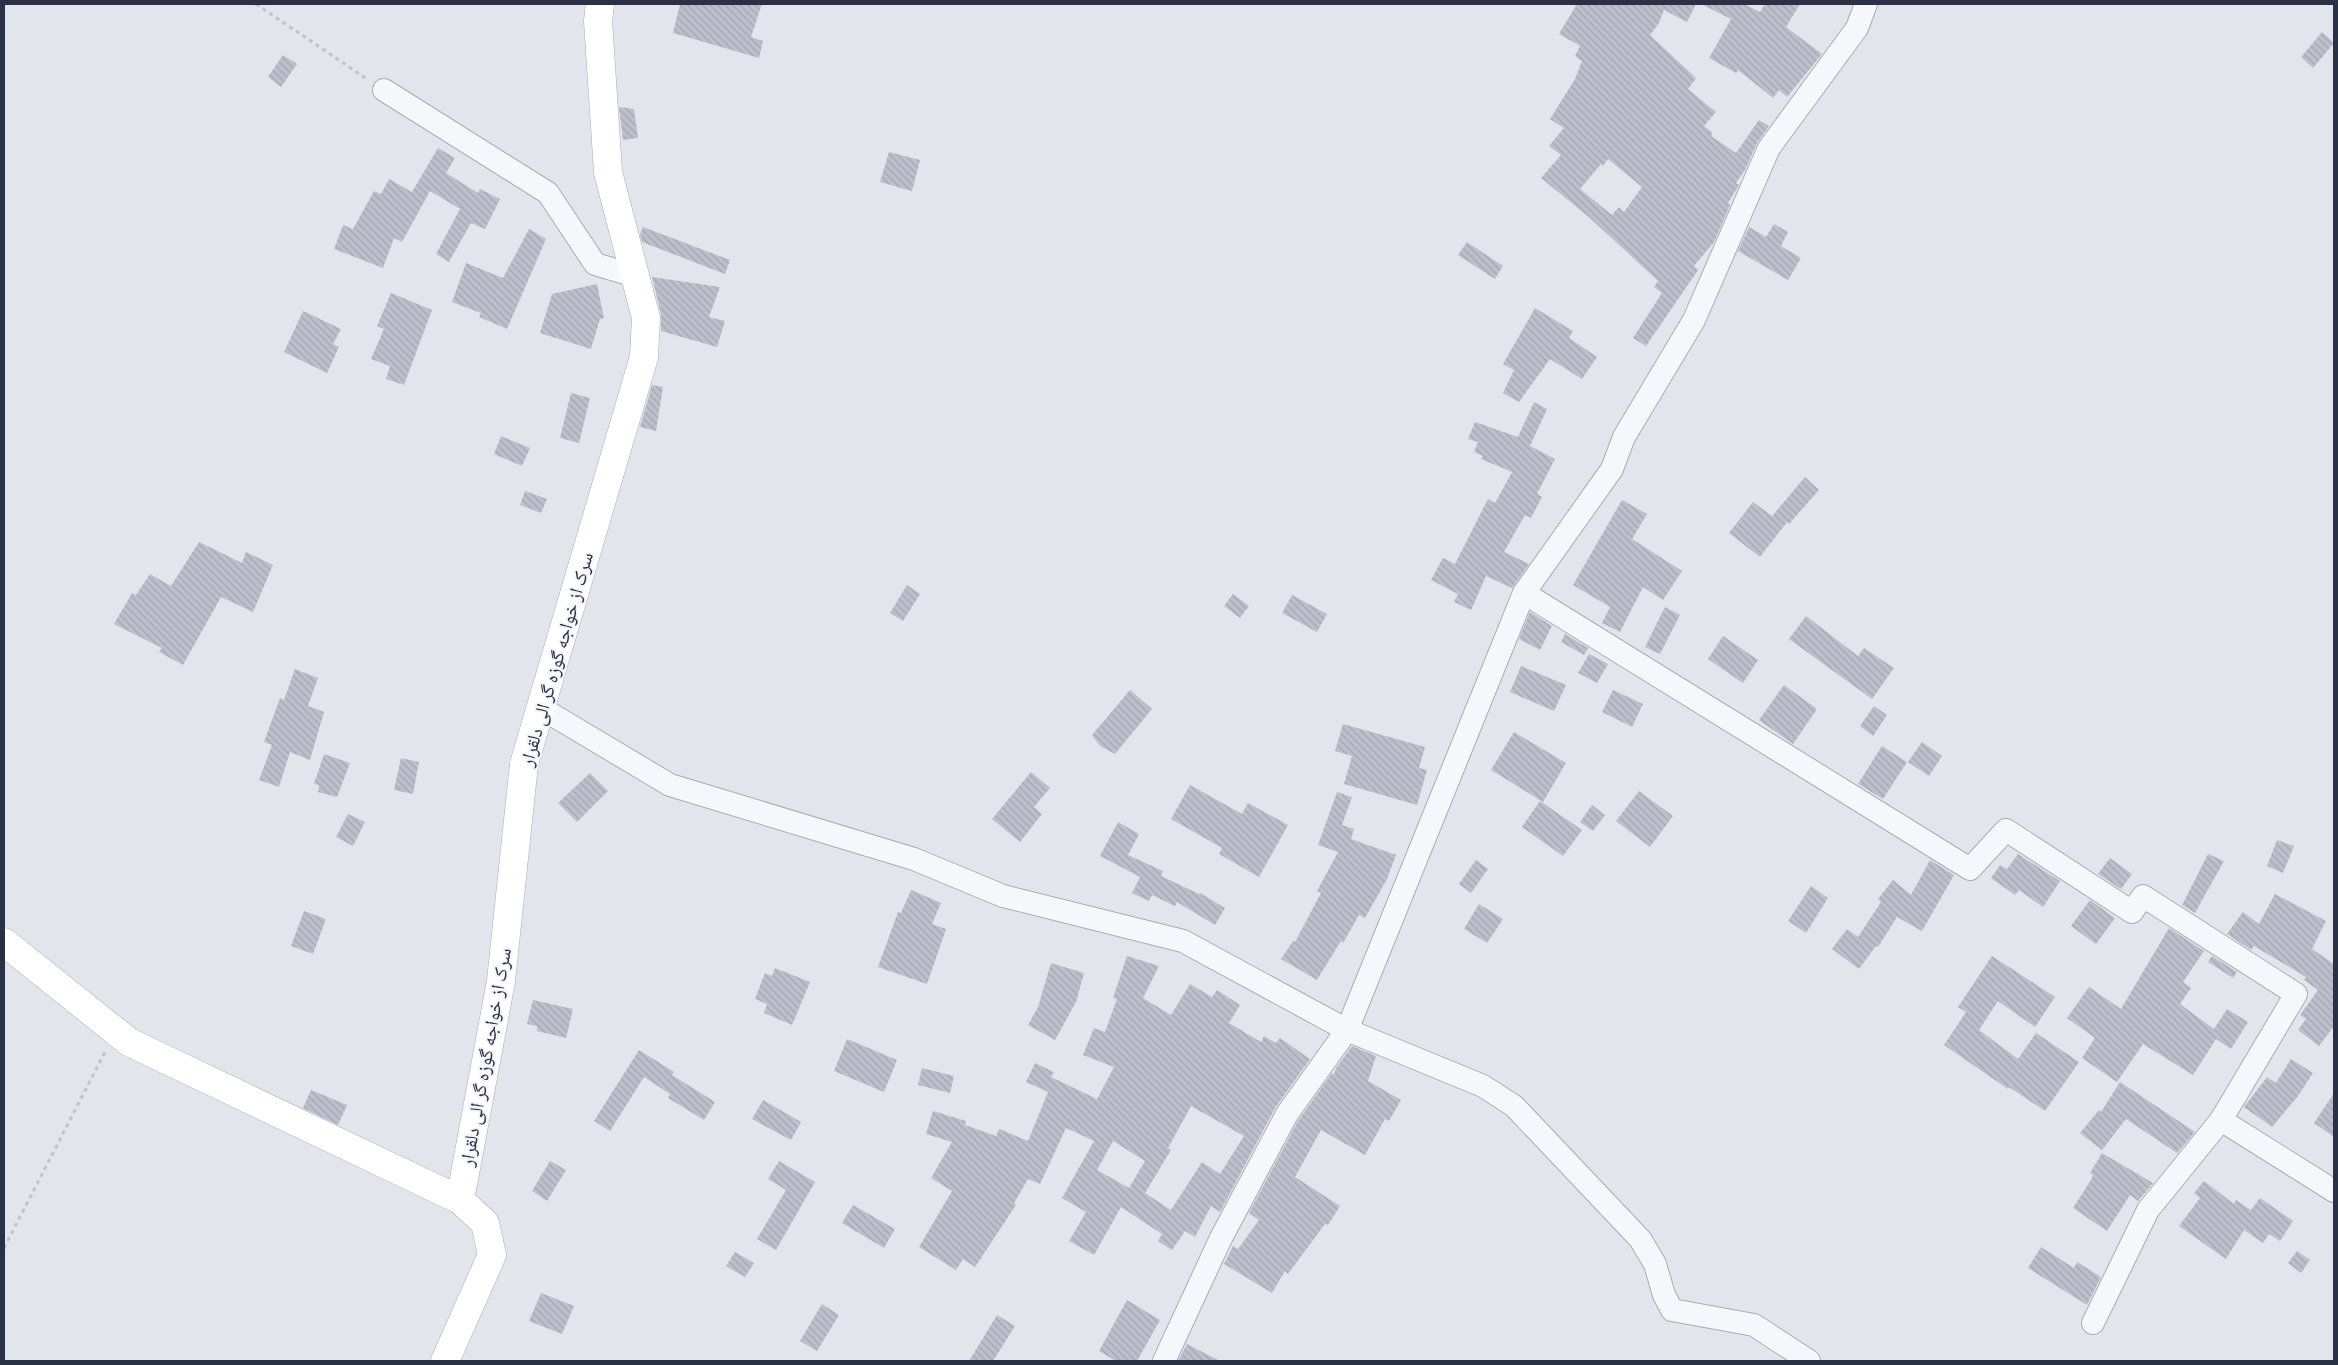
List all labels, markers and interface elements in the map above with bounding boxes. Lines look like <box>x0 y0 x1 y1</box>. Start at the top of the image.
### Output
street label: سرک از خواجه گوزه گر الی دلقرار <box>514 549 598 770</box>
street label: سرک از خواجه گوزه گر الی دلقرار <box>454 946 516 1169</box>

